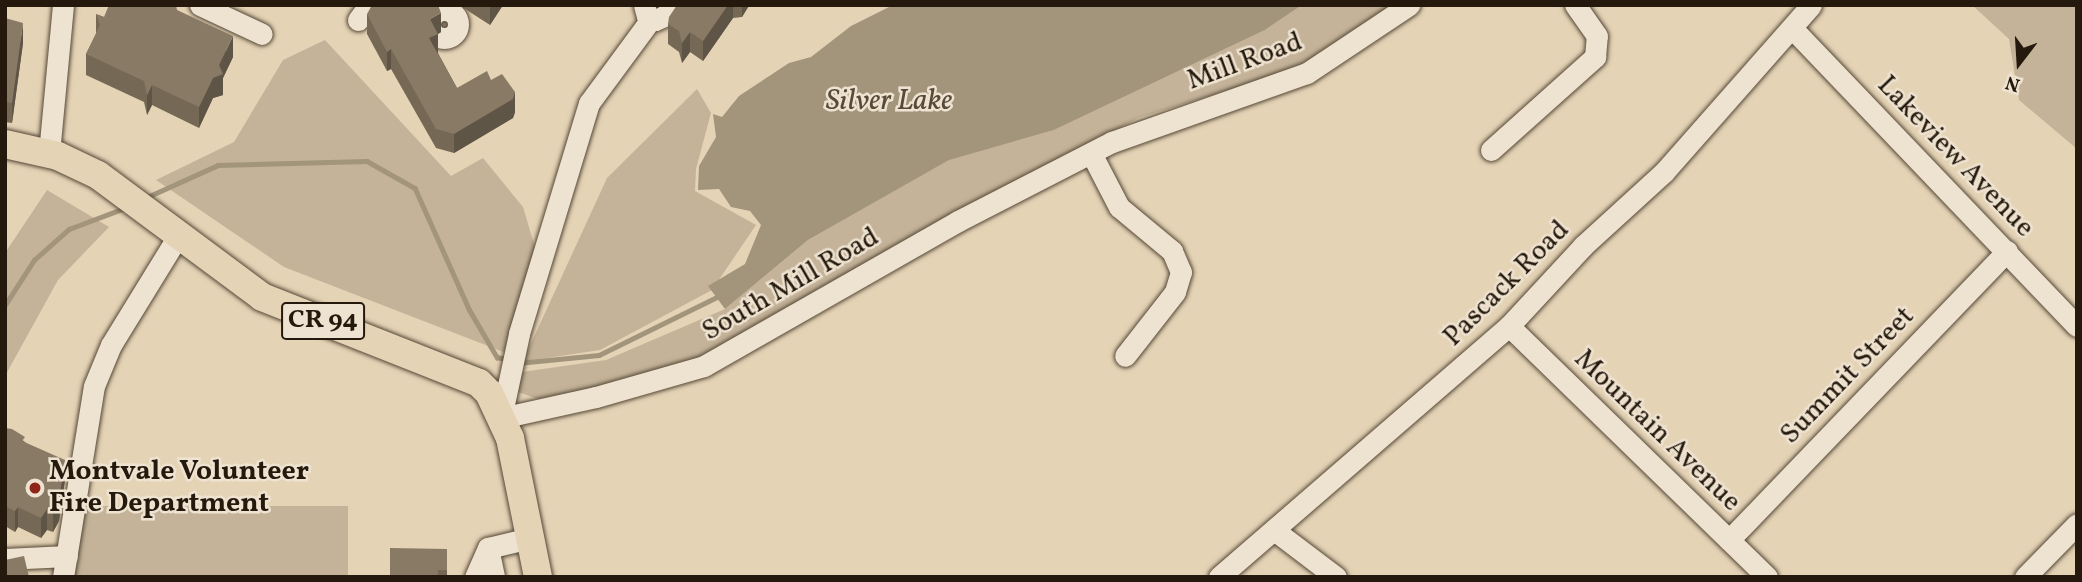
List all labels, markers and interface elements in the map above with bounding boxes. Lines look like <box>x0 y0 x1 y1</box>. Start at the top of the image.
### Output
street label: Mill Road <box>1183 26 1307 98</box>
north arrow <box>1984 28 2054 98</box>
street label: Lakeview Avenue <box>1869 69 2041 245</box>
text: N <box>2002 69 2023 98</box>
water label: Silver Lake <box>826 83 952 119</box>
street label: Pascack Road <box>1437 214 1577 354</box>
street label: South Mill Road <box>697 221 885 349</box>
road number: CR 94 <box>281 298 365 344</box>
street label: Summit Street <box>1774 300 1922 452</box>
street label: Mountain Avenue <box>1567 343 1747 519</box>
place label: Montvale Volunteer Fire Department <box>49 455 310 521</box>
marker: Montvale Volunteer Fire Department <box>27 480 43 496</box>

